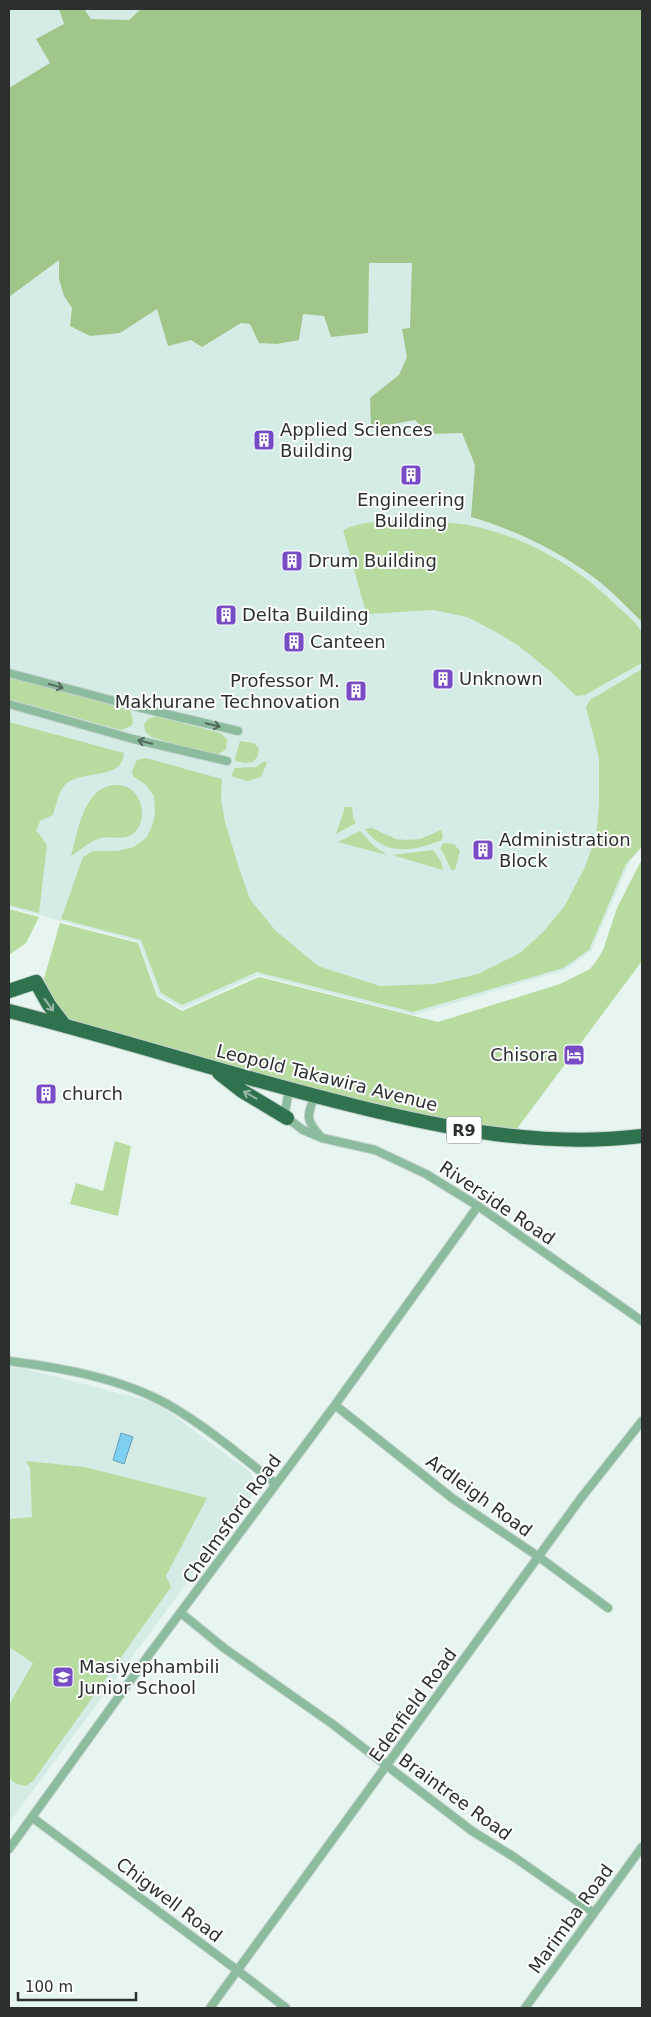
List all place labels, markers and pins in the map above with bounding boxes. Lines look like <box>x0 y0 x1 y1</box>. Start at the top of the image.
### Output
place label: Applied Sciences Building <box>280 419 433 461</box>
building icon: Applied Sciences Building <box>252 428 276 452</box>
building icon: Engineering Building <box>399 463 423 487</box>
place label: Engineering Building <box>357 489 465 531</box>
building icon: Drum Building <box>280 549 304 573</box>
place label: Drum Building <box>308 550 437 571</box>
building icon: Delta Building <box>214 603 238 627</box>
place label: Delta Building <box>242 604 369 625</box>
building icon: Canteen <box>282 630 306 654</box>
place label: Canteen <box>310 631 386 652</box>
building icon: Unknown <box>431 667 455 691</box>
place label: Unknown <box>459 668 543 689</box>
place label: Professor M. Makhurane Technovation <box>115 670 340 712</box>
building icon: Professor M. Makhurane Technovation <box>344 679 368 703</box>
place label: Administration Block <box>499 829 631 871</box>
building icon: Administration Block <box>471 838 495 862</box>
hotel icon: Chisora <box>562 1043 586 1067</box>
place label: Chisora <box>490 1044 558 1065</box>
building icon: church <box>34 1082 58 1106</box>
place label: church <box>62 1083 123 1104</box>
place label: Masiyephambili Junior School <box>78 1656 220 1698</box>
school or university icon: Masiyephambili Junior School <box>51 1665 75 1689</box>

